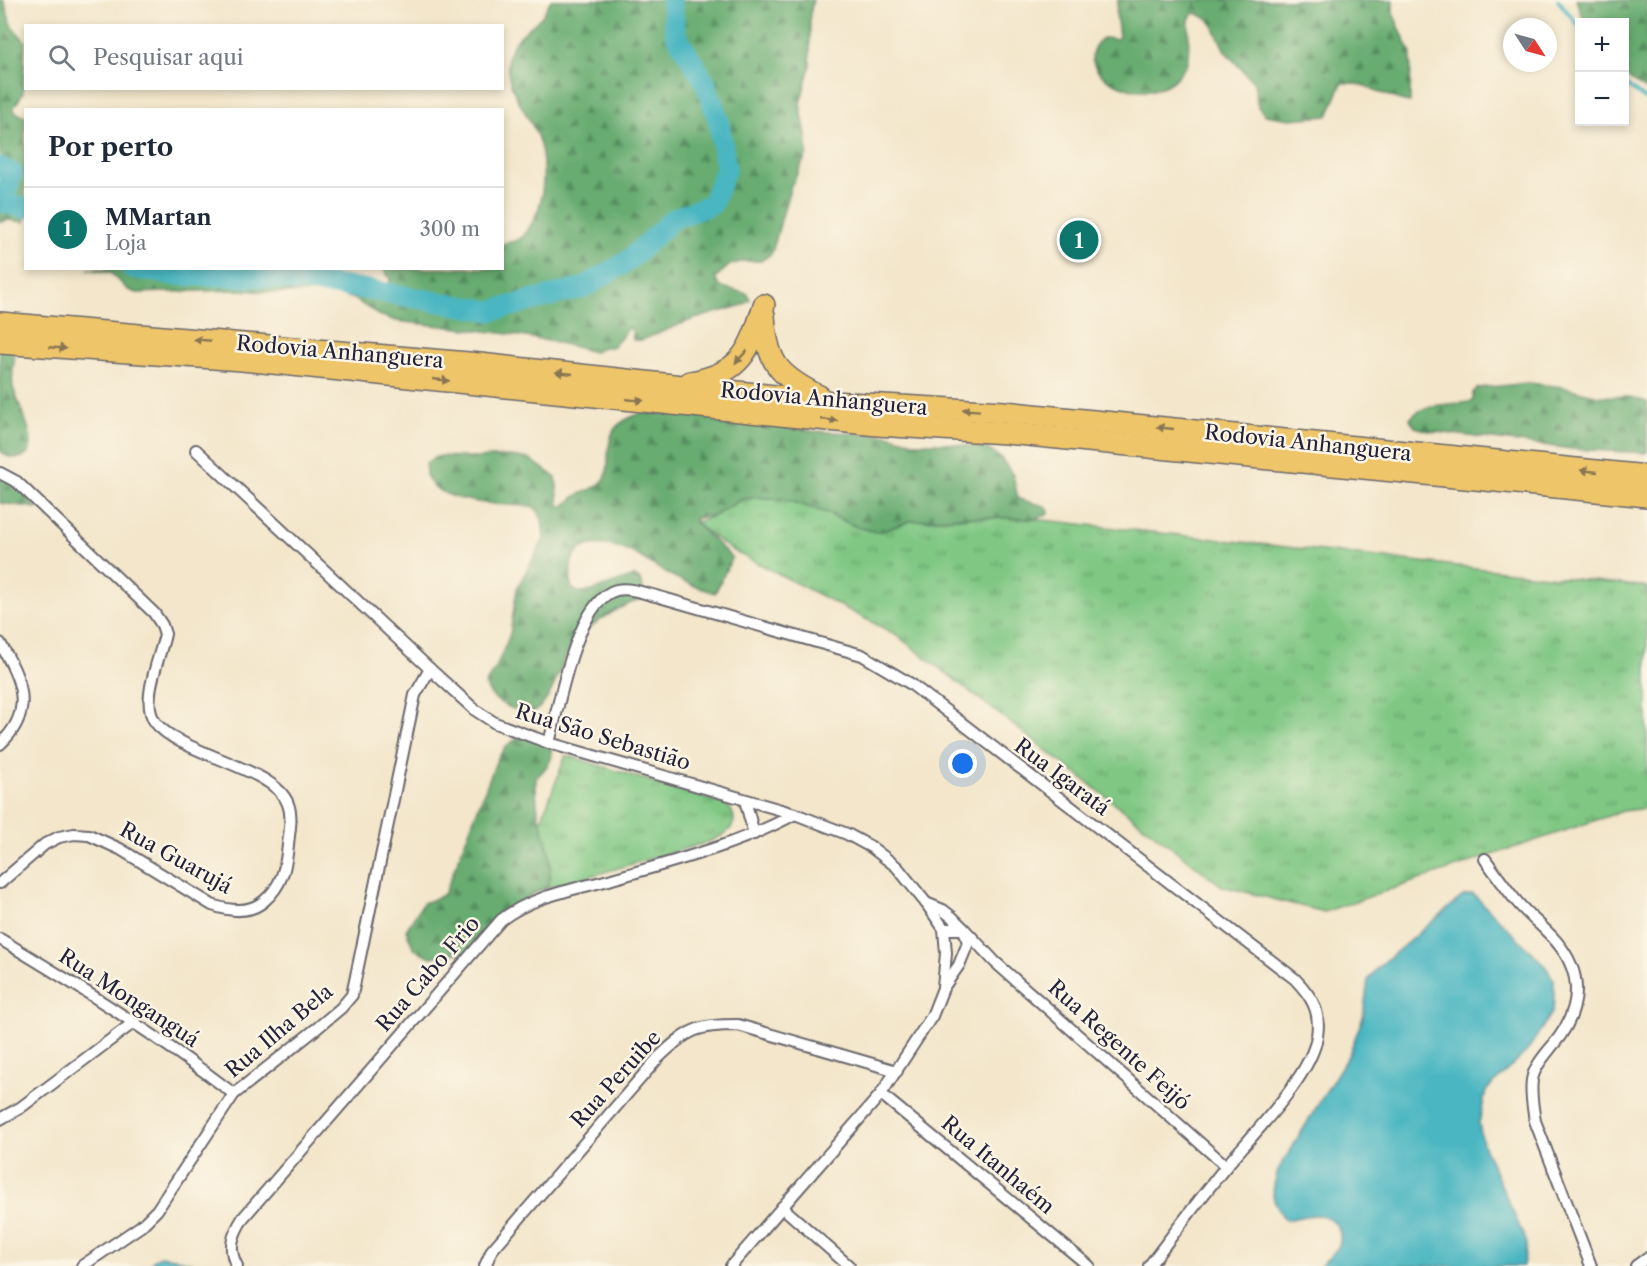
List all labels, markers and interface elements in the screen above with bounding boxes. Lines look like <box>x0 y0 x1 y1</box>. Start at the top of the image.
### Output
north arrow <box>1503 18 1557 72</box>
map controls <box>1575 18 1629 126</box>
button: + <box>1575 18 1629 72</box>
search box <box>24 24 504 90</box>
icon: search <box>45 41 78 74</box>
text: Pesquisar aqui <box>93 44 243 71</box>
button: − <box>1575 72 1629 126</box>
text: Por perto <box>48 131 173 163</box>
text: MMartan <box>105 204 212 231</box>
text: 1 <box>63 217 72 241</box>
text: 300 m <box>420 217 480 241</box>
pin: 1 <box>1060 218 1098 262</box>
text: Loja <box>105 231 147 255</box>
street label: Rodovia Anhanguera <box>235 330 446 373</box>
one-way arrow <box>193 335 212 345</box>
one-way arrow <box>49 343 68 353</box>
one-way arrow <box>734 350 748 364</box>
one-way arrow <box>554 369 573 378</box>
one-way arrow <box>431 375 450 385</box>
street label: Rodovia Anhanguera <box>719 377 930 420</box>
one-way arrow <box>625 395 644 405</box>
one-way arrow <box>961 406 980 415</box>
one-way arrow <box>819 415 838 425</box>
street label: Rodovia Anhanguera <box>1203 419 1414 466</box>
one-way arrow <box>1155 423 1174 433</box>
one-way arrow <box>1579 466 1598 476</box>
street label: Rua São Sebastião <box>513 698 694 775</box>
street label: Rua Igaratá <box>1010 733 1116 821</box>
your location <box>948 749 977 778</box>
street label: Rua Guarujá <box>116 816 238 899</box>
street label: Rua Cabo Frio <box>371 911 485 1037</box>
street label: Rua Monganguá <box>55 943 205 1053</box>
street label: Rua Regente Feijó <box>1043 974 1195 1115</box>
street label: Rua Ilha Bela <box>220 978 338 1083</box>
street label: Rua Peruibe <box>565 1025 666 1133</box>
street label: Rua Itanhaém <box>937 1110 1060 1219</box>

